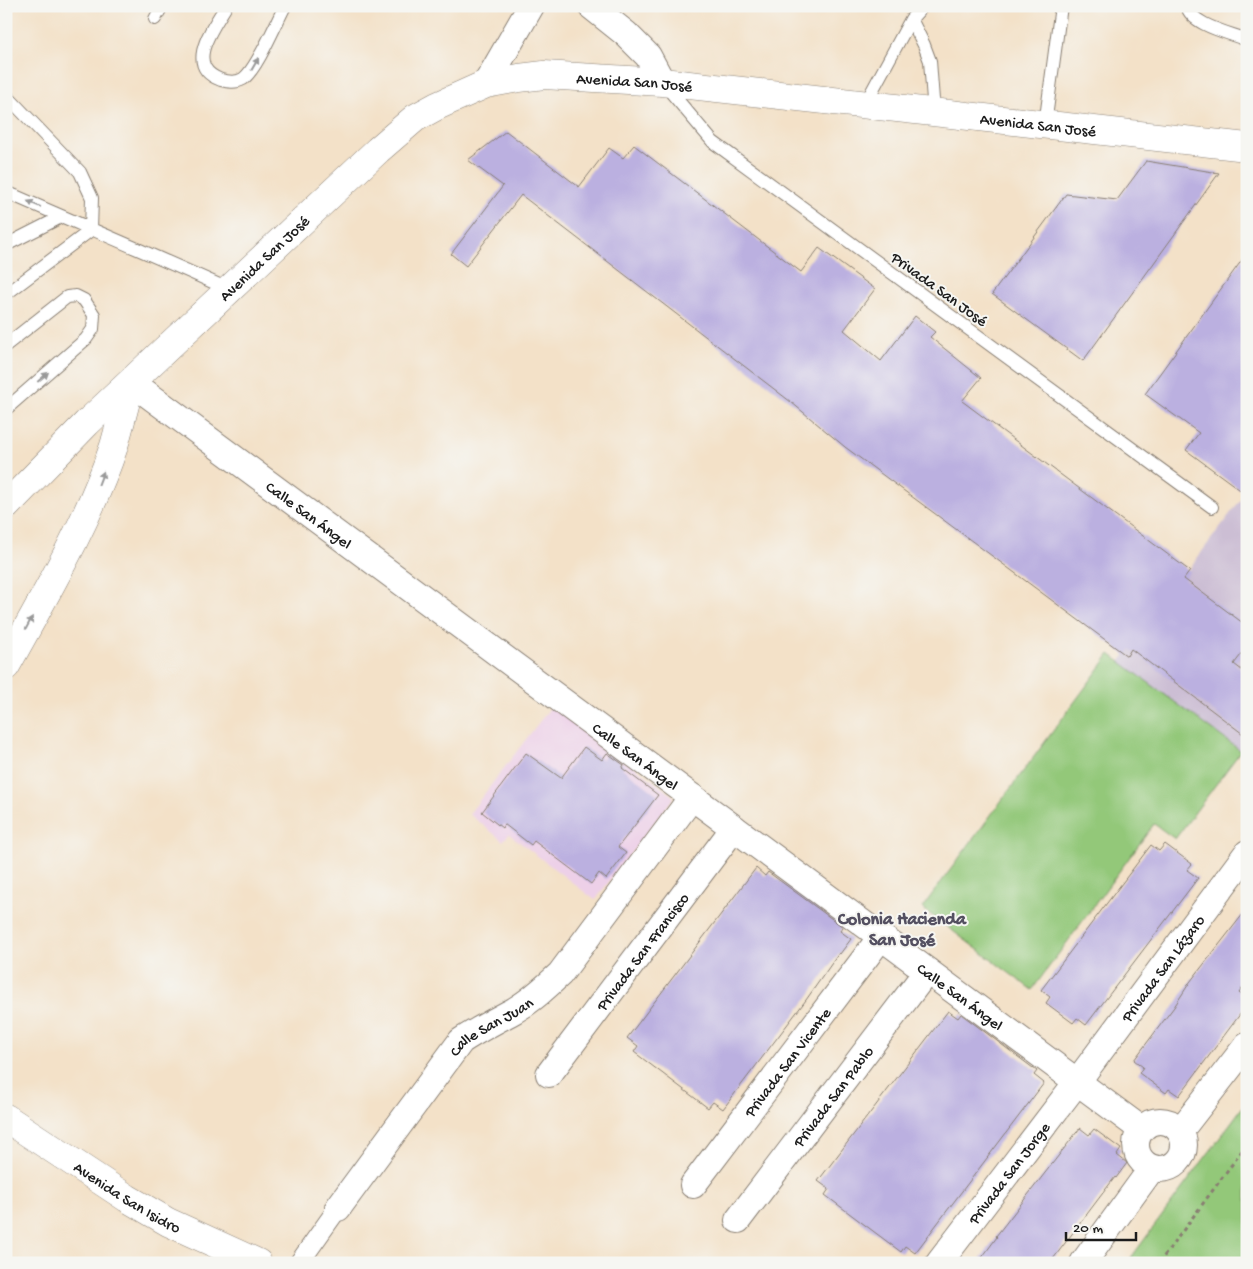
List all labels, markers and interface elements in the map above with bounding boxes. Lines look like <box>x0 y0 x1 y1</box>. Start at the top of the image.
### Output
one-way arrow <box>250 57 259 70</box>
street label: Avenida San José <box>575 71 694 98</box>
street label: Avenida San José <box>979 111 1097 143</box>
one-way arrow <box>27 200 41 208</box>
street label: Avenida San José <box>217 213 315 307</box>
street label: Privada San José <box>885 249 990 333</box>
one-way arrow <box>37 372 49 383</box>
one-way arrow <box>97 470 105 485</box>
street label: Calle San Ángel <box>261 479 354 555</box>
one-way arrow <box>25 616 33 631</box>
street label: Calle San Ángel <box>587 720 681 796</box>
street label: Privada San Francisco <box>593 890 695 1017</box>
district label: Colonia Hacienda San José <box>837 910 967 952</box>
street label: Privada San Lázaro <box>1118 913 1211 1028</box>
street label: Calle San Ángel <box>912 960 1005 1037</box>
street label: Calle San Juan <box>447 994 539 1061</box>
street label: Privada San Vicente <box>741 1005 837 1123</box>
street label: Privada San Pablo <box>790 1044 879 1153</box>
street label: Privada San Jorge <box>965 1119 1056 1230</box>
street label: Avenida San Isidro <box>69 1159 183 1239</box>
scale bar <box>1066 1209 1136 1241</box>
text: 20 m <box>1073 1220 1103 1238</box>

